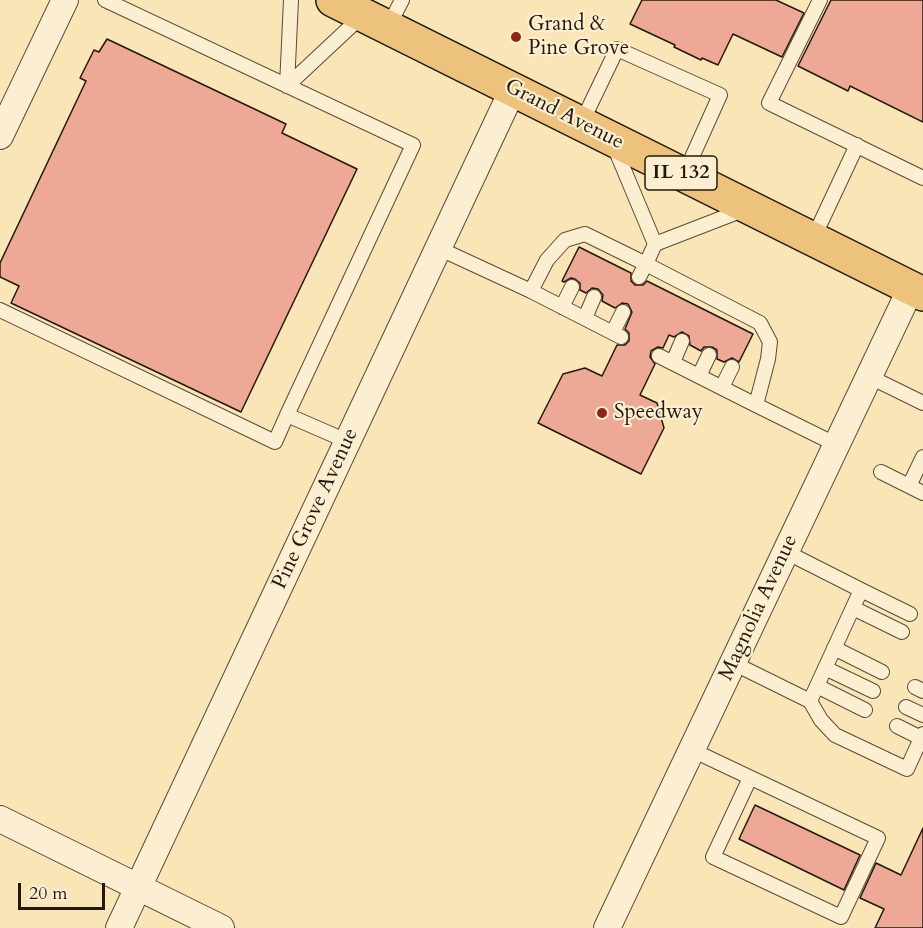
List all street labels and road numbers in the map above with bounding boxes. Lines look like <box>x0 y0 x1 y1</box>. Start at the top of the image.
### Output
street label: Grand Avenue <box>500 74 628 156</box>
road number: IL 132 <box>645 156 717 190</box>
street label: Pine Grove Avenue <box>268 424 364 594</box>
street label: Magnolia Avenue <box>714 531 804 685</box>

